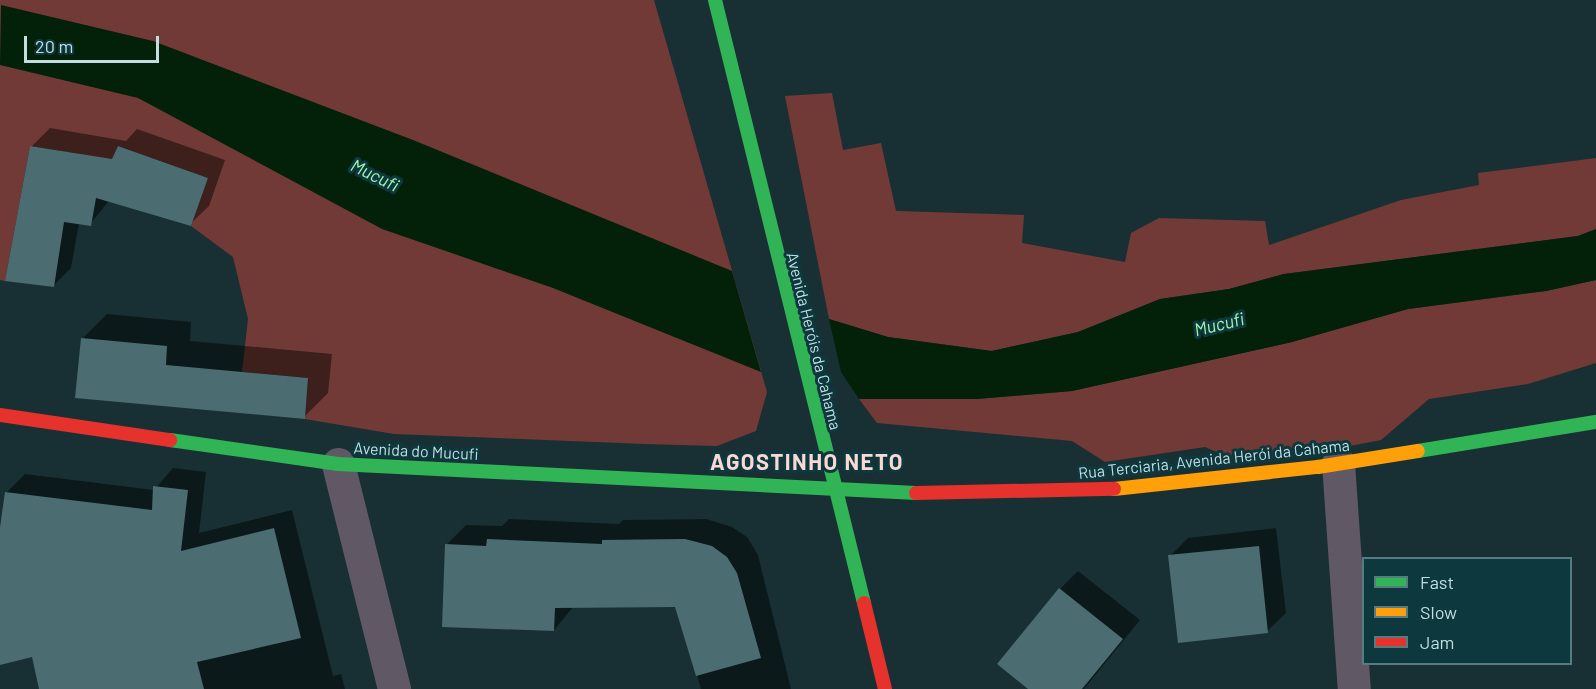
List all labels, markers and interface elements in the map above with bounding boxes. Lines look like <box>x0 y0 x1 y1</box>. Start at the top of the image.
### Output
scale bar <box>27 24 162 62</box>
text: 20 m <box>35 35 73 57</box>
water label: Mucufi <box>347 154 403 196</box>
street label: Avenida Heróis da Cahama <box>783 250 845 432</box>
water label: Mucufi <box>1192 307 1246 341</box>
street label: Rua Terciaria, Avenida Herói da Cahama <box>1077 435 1351 483</box>
street label: Avenida do Mucufi <box>353 438 479 464</box>
district label: AGOSTINHO NETO <box>710 449 904 475</box>
legend <box>1362 557 1572 665</box>
text: Fast <box>1420 571 1454 593</box>
text: Slow <box>1420 601 1457 623</box>
text: Jam <box>1420 631 1454 653</box>

